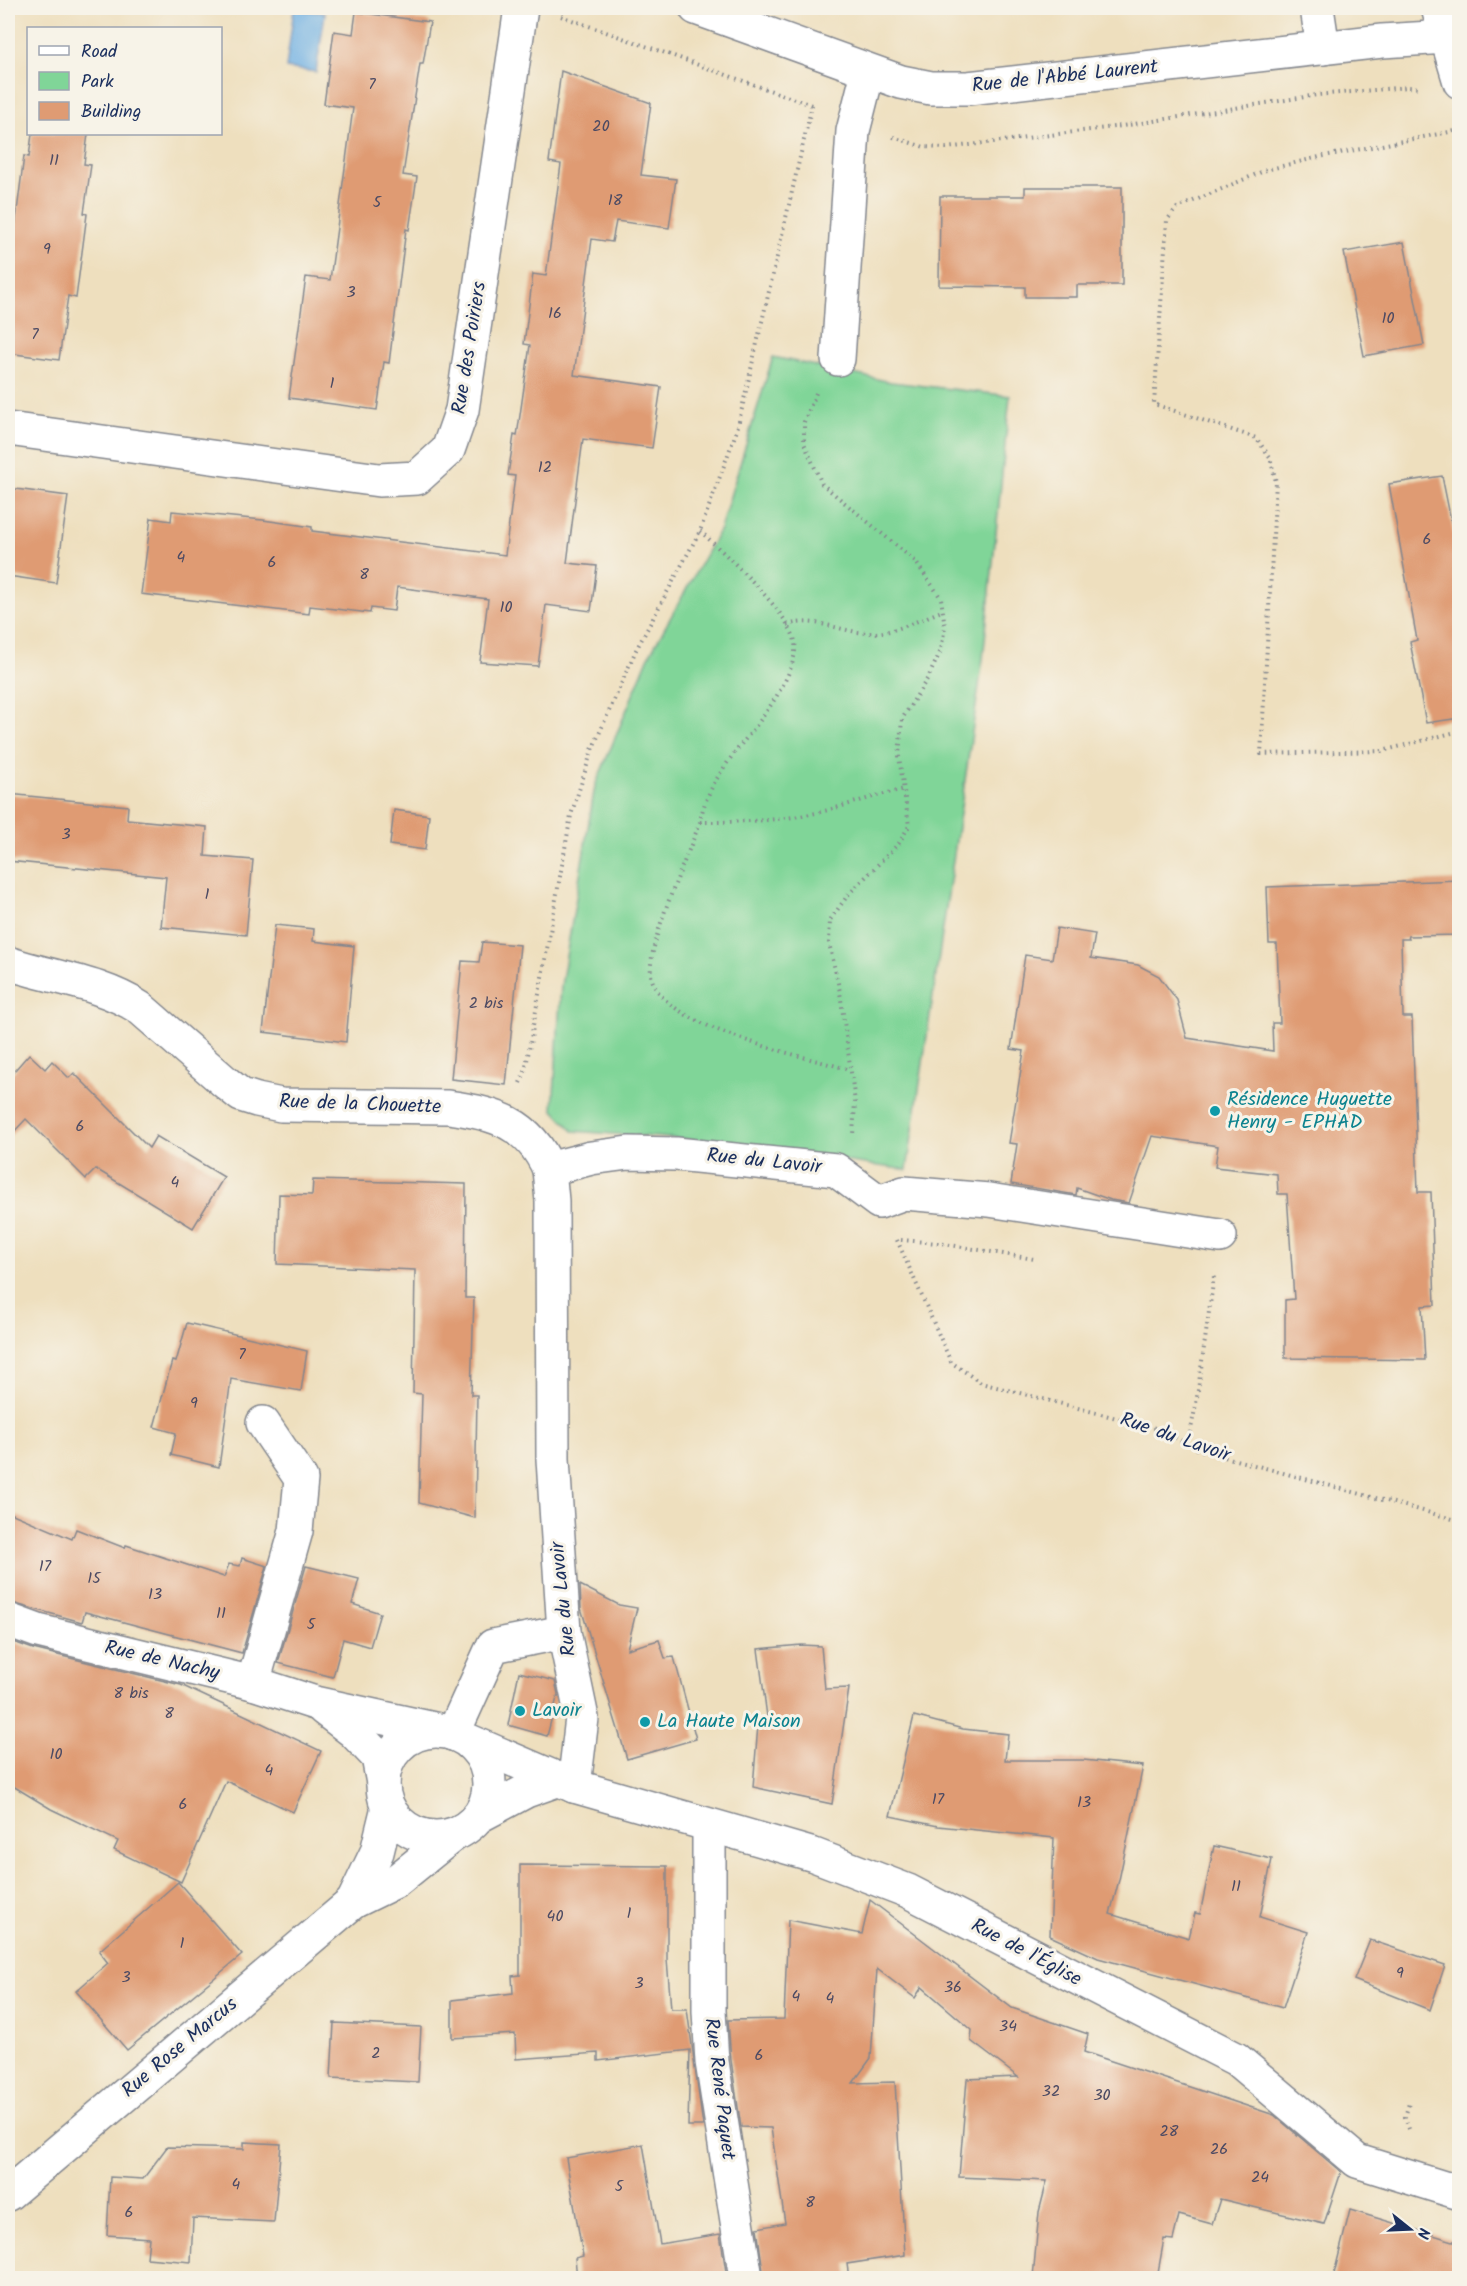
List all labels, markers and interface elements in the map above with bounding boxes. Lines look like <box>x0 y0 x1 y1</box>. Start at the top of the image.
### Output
legend <box>27 27 222 135</box>
text: Road <box>81 38 118 67</box>
street label: Rue de l'Abbé Laurent <box>970 51 1160 103</box>
text: Park <box>81 68 114 97</box>
house number: 7 <box>368 72 376 97</box>
text: Building <box>81 98 141 127</box>
house number: 20 <box>592 114 610 139</box>
house number: 11 <box>49 148 59 173</box>
house number: 18 <box>608 188 623 213</box>
house number: 5 <box>373 190 383 215</box>
house number: 9 <box>43 237 51 262</box>
street label: Rue des Poiriers <box>444 279 496 417</box>
house number: 3 <box>346 280 356 305</box>
house number: 16 <box>548 301 562 326</box>
house number: 10 <box>1381 306 1395 331</box>
house number: 7 <box>31 322 39 347</box>
house number: 1 <box>329 371 335 396</box>
house number: 12 <box>538 455 552 480</box>
house number: 6 <box>1423 527 1431 552</box>
house number: 4 <box>177 545 186 570</box>
house number: 6 <box>268 550 276 575</box>
house number: 8 <box>359 562 369 587</box>
house number: 10 <box>499 595 513 620</box>
house number: 3 <box>61 822 71 847</box>
house number: 1 <box>204 882 210 907</box>
house number: 2 bis <box>469 991 504 1016</box>
place label: Résidence Huguette Henry - EPHAD <box>1227 1084 1392 1139</box>
street label: Rue de la Chouette <box>278 1086 442 1124</box>
marker: Résidence Huguette Henry - EPHAD <box>1208 1104 1222 1118</box>
house number: 6 <box>76 1114 84 1139</box>
street label: Rue du Lavoir <box>705 1140 824 1184</box>
house number: 4 <box>171 1170 180 1195</box>
house number: 7 <box>238 1342 246 1367</box>
house number: 9 <box>190 1391 198 1416</box>
street label: Rue du Lavoir <box>1115 1404 1236 1472</box>
street label: Rue du Lavoir <box>542 1539 586 1658</box>
house number: 17 <box>39 1554 52 1579</box>
house number: 15 <box>87 1566 102 1591</box>
house number: 13 <box>148 1582 162 1607</box>
house number: 11 <box>216 1601 226 1626</box>
house number: 5 <box>307 1612 317 1637</box>
street label: Rue de Nachy <box>101 1632 223 1690</box>
house number: 8 bis <box>113 1681 149 1706</box>
place label: Lavoir <box>532 1695 583 1727</box>
house number: 8 <box>164 1701 174 1726</box>
marker: Lavoir <box>513 1704 527 1718</box>
place label: La Haute Maison <box>657 1706 801 1738</box>
marker: La Haute Maison <box>638 1715 652 1729</box>
house number: 10 <box>49 1742 63 1767</box>
house number: 4 <box>265 1758 274 1783</box>
house number: 17 <box>932 1787 945 1812</box>
house number: 13 <box>1077 1790 1091 1815</box>
house number: 6 <box>179 1792 187 1817</box>
house number: 11 <box>1231 1874 1241 1899</box>
house number: 1 <box>626 1901 632 1926</box>
house number: 40 <box>547 1904 563 1929</box>
street label: Rue de l'Église <box>965 1910 1087 1996</box>
house number: 1 <box>179 1931 185 1956</box>
house number: 9 <box>1396 1961 1404 1986</box>
house number: 3 <box>121 1965 131 1990</box>
house number: 3 <box>634 1971 644 1996</box>
house number: 36 <box>944 1975 962 2000</box>
house number: 4 <box>792 1984 801 2009</box>
house number: 4 <box>826 1986 835 2011</box>
street label: Rue Rose Marcus <box>115 1989 246 2106</box>
house number: 34 <box>999 2014 1017 2039</box>
street label: Rue René Paquet <box>694 2016 744 2162</box>
house number: 2 <box>371 2041 381 2066</box>
house number: 6 <box>755 2043 763 2068</box>
house number: 32 <box>1042 2079 1060 2104</box>
house number: 30 <box>1093 2083 1111 2108</box>
house number: 28 <box>1160 2119 1179 2144</box>
house number: 26 <box>1210 2137 1228 2162</box>
house number: 24 <box>1251 2165 1269 2190</box>
house number: 4 <box>232 2172 241 2197</box>
house number: 5 <box>615 2174 625 2199</box>
house number: 8 <box>805 2190 815 2215</box>
north arrow <box>1380 2199 1440 2259</box>
house number: 6 <box>125 2200 133 2225</box>
text: N <box>1409 2225 1436 2242</box>

